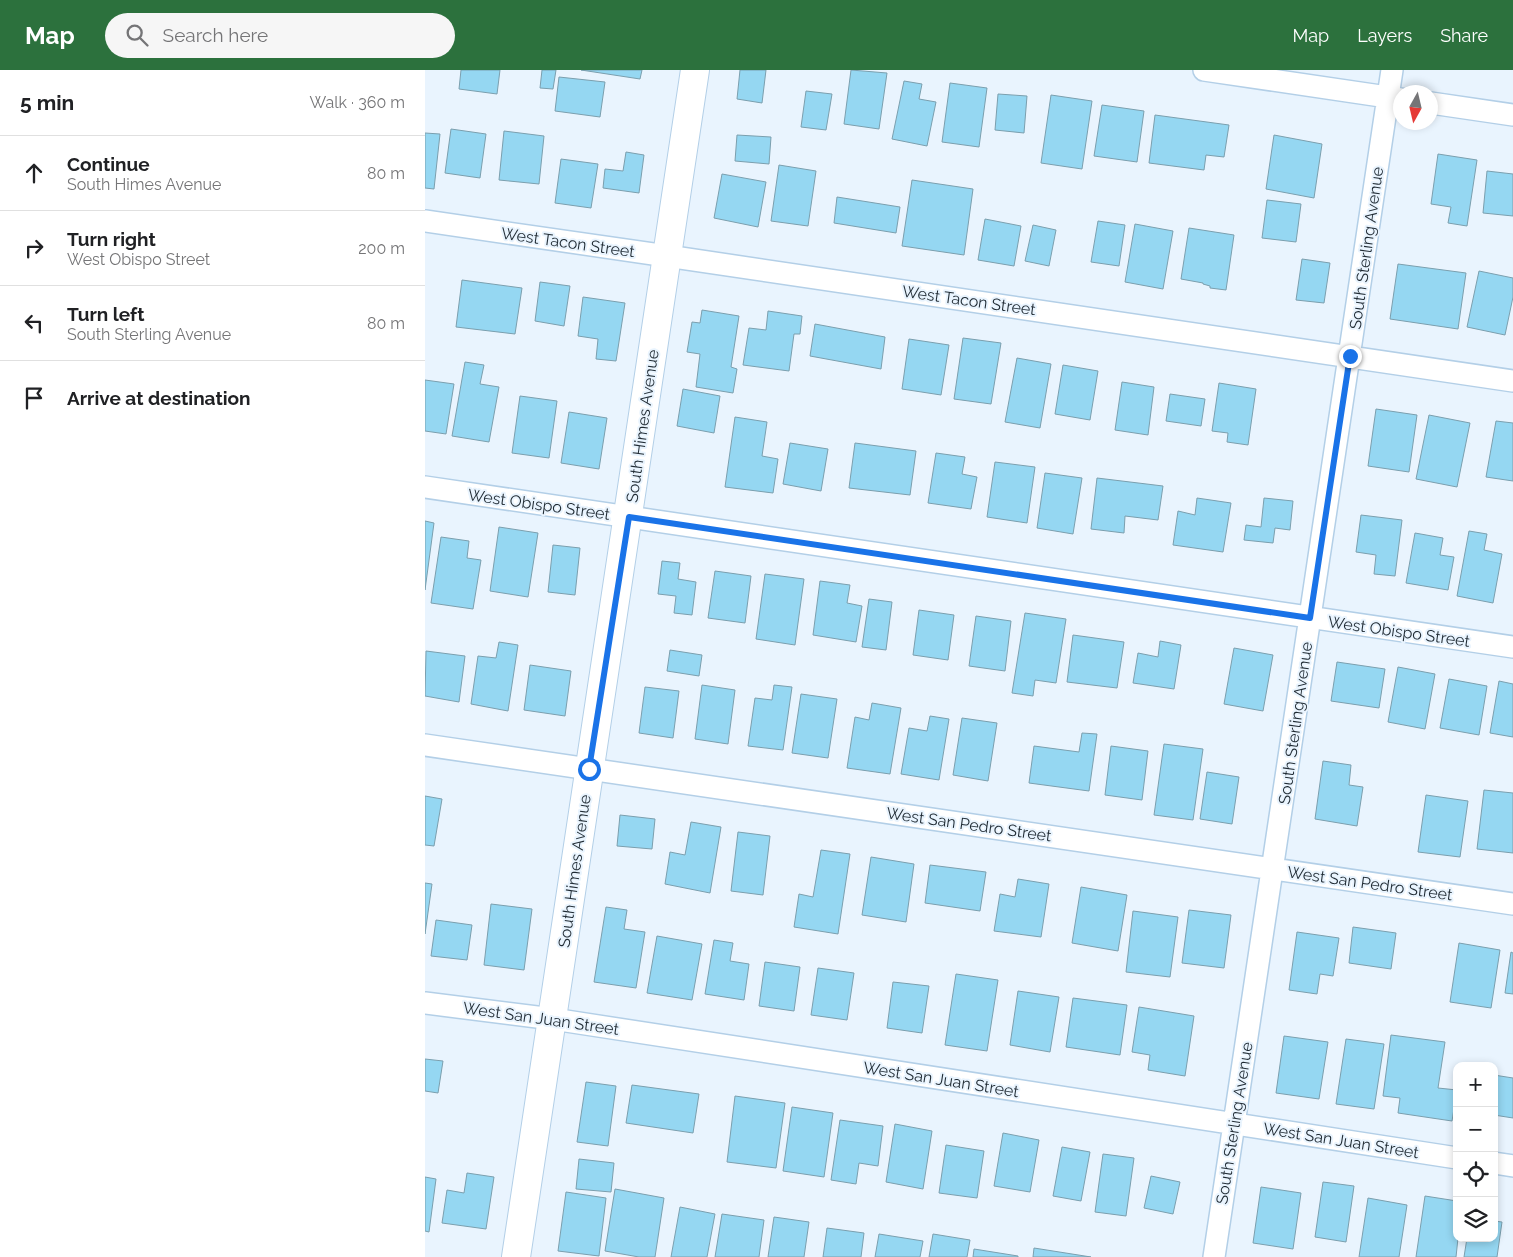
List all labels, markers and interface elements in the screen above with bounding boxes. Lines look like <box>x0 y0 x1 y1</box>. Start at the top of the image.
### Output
search box <box>105 13 455 58</box>
text: Map <box>25 21 75 50</box>
icon: search <box>123 21 151 49</box>
text: Search here <box>163 24 268 46</box>
text: Map <box>1293 25 1329 46</box>
text: Layers <box>1357 25 1412 46</box>
text: Share <box>1440 25 1488 46</box>
north arrow <box>1393 85 1438 130</box>
text: 5 min <box>20 90 74 115</box>
text: Walk · 360 m <box>310 93 405 112</box>
text: Continue <box>67 153 150 175</box>
icon: ahead <box>20 159 48 187</box>
text: 80 m <box>367 164 405 183</box>
street label: South Sterling Avenue <box>1346 165 1387 331</box>
text: South Himes Avenue <box>67 175 221 194</box>
street label: West Tacon Street <box>500 224 637 261</box>
text: Turn right <box>67 228 156 250</box>
icon: right <box>20 234 48 262</box>
text: 200 m <box>358 239 405 258</box>
text: West Obispo Street <box>67 250 210 269</box>
street label: West Tacon Street <box>901 282 1038 319</box>
text: Turn left <box>67 303 144 325</box>
icon: left <box>20 309 48 337</box>
text: 80 m <box>367 314 405 333</box>
text: South Sterling Avenue <box>67 325 231 344</box>
route end <box>1339 345 1362 368</box>
street label: South Himes Avenue <box>622 348 663 504</box>
icon: arrive <box>20 384 48 412</box>
text: Arrive at destination <box>67 387 251 409</box>
street label: West Obispo Street <box>467 485 612 524</box>
street label: West Obispo Street <box>1327 612 1472 651</box>
street label: South Sterling Avenue <box>1275 640 1316 806</box>
route start <box>578 758 601 781</box>
street label: South Himes Avenue <box>554 793 595 949</box>
street label: West San Pedro Street <box>885 803 1053 846</box>
street label: West San Pedro Street <box>1286 862 1454 905</box>
street label: West San Juan Street <box>462 998 621 1039</box>
street label: South Sterling Avenue <box>1212 1041 1257 1206</box>
street label: West San Juan Street <box>862 1058 1021 1101</box>
map controls <box>1453 1062 1498 1242</box>
button: + <box>1453 1062 1498 1107</box>
button: − <box>1453 1107 1498 1152</box>
street label: West San Juan Street <box>1262 1119 1421 1162</box>
button: locate <box>1453 1152 1498 1197</box>
button: layers <box>1453 1197 1498 1242</box>

